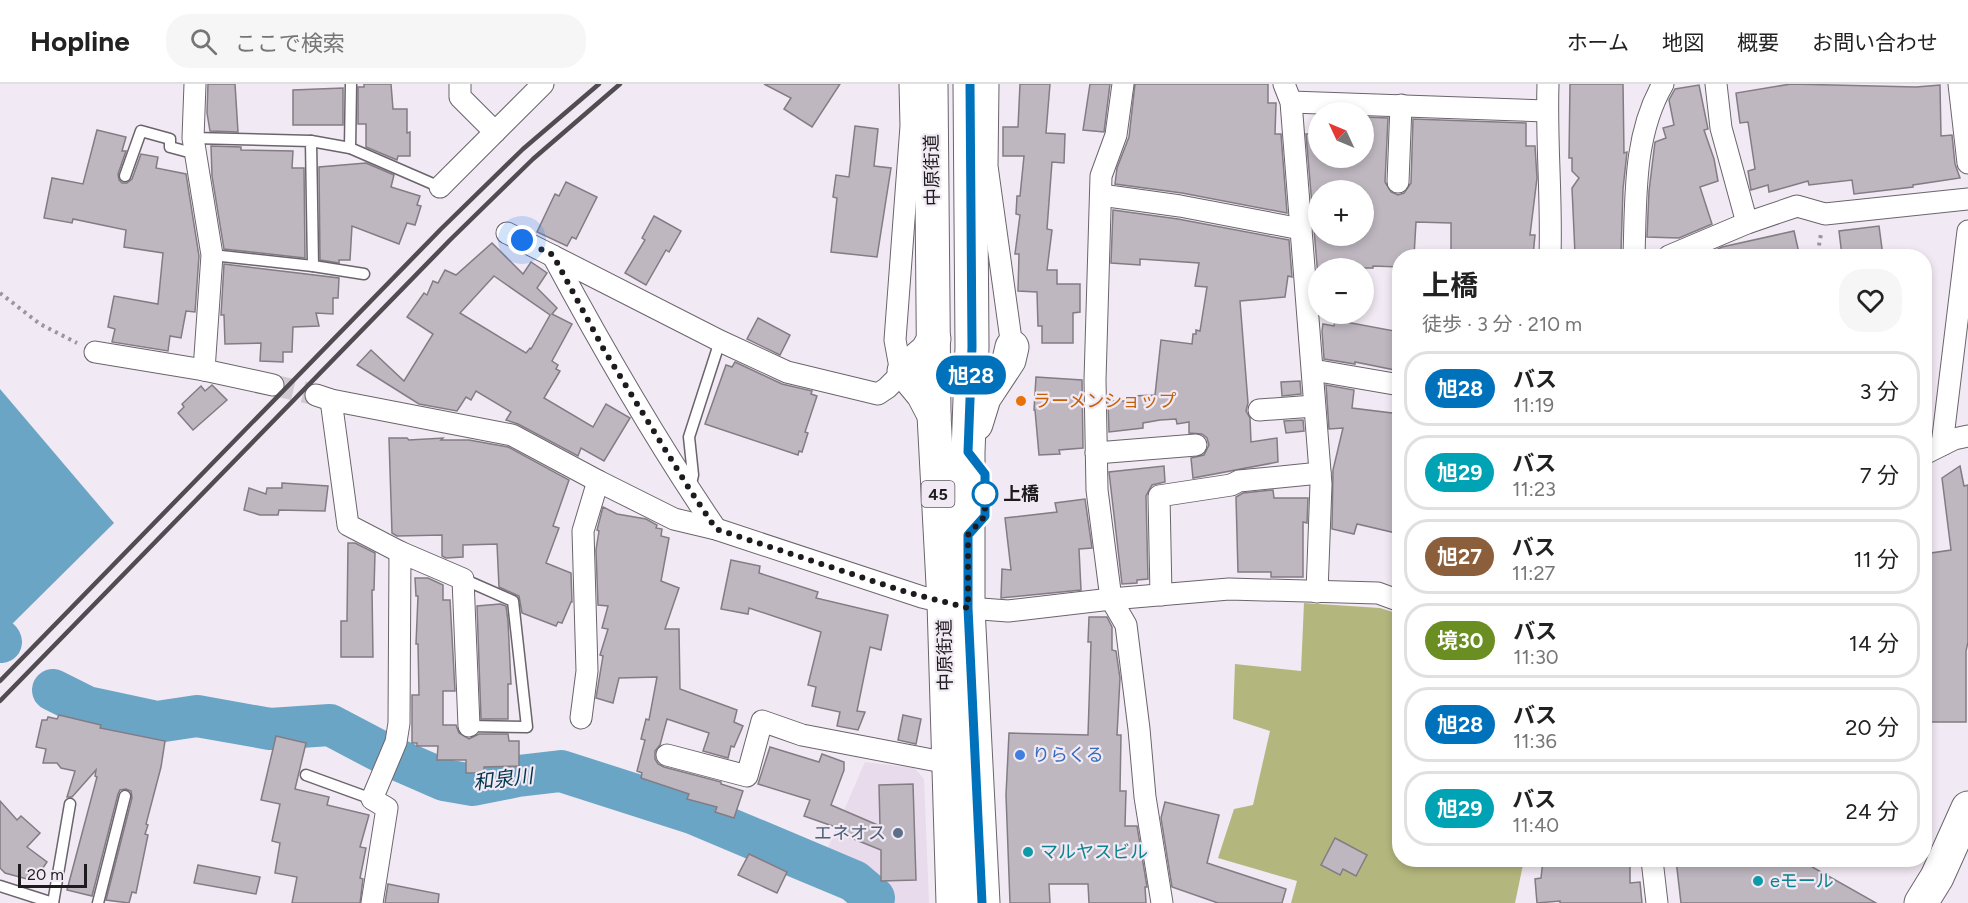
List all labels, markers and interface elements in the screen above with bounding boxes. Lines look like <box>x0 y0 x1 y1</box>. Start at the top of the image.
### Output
search box <box>166 14 586 68</box>
text: Hopline <box>30 24 130 58</box>
icon: search <box>187 25 220 58</box>
text: ここで検索 <box>235 30 345 57</box>
text: ホーム <box>1567 30 1629 55</box>
text: 地図 <box>1662 30 1704 55</box>
text: 概要 <box>1737 30 1779 55</box>
text: お問い合わせ <box>1812 30 1938 55</box>
north arrow <box>1308 102 1374 168</box>
map controls <box>1308 102 1374 324</box>
street label: 中原街道 <box>920 134 944 206</box>
button: + <box>1308 180 1374 246</box>
your location <box>507 225 537 255</box>
button: − <box>1308 258 1374 324</box>
text: 上橋 <box>1422 268 1478 302</box>
button: heart <box>1839 269 1902 332</box>
text: 徒歩 · 3 分 · 210 m <box>1422 312 1582 336</box>
line badge: 旭28 <box>936 356 1006 394</box>
text: 旭28 <box>948 363 994 388</box>
text: バス <box>1513 366 1557 393</box>
text: 旭28 <box>1437 376 1483 401</box>
text: 3 分 <box>1860 378 1899 405</box>
place label: ラーメンショップ <box>1033 390 1176 412</box>
text: 11:19 <box>1513 393 1554 417</box>
marker: ラーメンショップ <box>1014 394 1028 408</box>
text: バス <box>1512 450 1556 477</box>
text: 旭29 <box>1437 460 1482 485</box>
text: 7 分 <box>1860 462 1899 489</box>
text: 11:23 <box>1512 477 1556 501</box>
road number: 45 <box>922 481 954 507</box>
marker: 上橋 <box>972 481 998 507</box>
place label: 上橋 <box>1003 483 1039 505</box>
text: バス <box>1512 534 1556 561</box>
text: 旭27 <box>1437 544 1482 569</box>
text: 11 分 <box>1853 546 1899 573</box>
text: 11:27 <box>1512 561 1555 585</box>
text: バス <box>1513 618 1557 645</box>
street label: 中原街道 <box>933 619 957 691</box>
text: 境30 <box>1437 628 1483 653</box>
text: 14 分 <box>1849 630 1899 657</box>
text: 11:30 <box>1513 645 1559 669</box>
text: バス <box>1513 702 1557 729</box>
text: 旭28 <box>1437 712 1483 737</box>
text: 20 分 <box>1845 714 1899 741</box>
text: 11:36 <box>1513 729 1557 753</box>
place label: りらくる <box>1032 744 1104 766</box>
marker: りらくる <box>1013 748 1027 762</box>
water label: 和泉川 <box>472 763 536 795</box>
text: バス <box>1512 786 1556 813</box>
text: 旭29 <box>1437 796 1482 821</box>
text: 24 分 <box>1846 798 1899 825</box>
text: 11:40 <box>1512 813 1559 837</box>
place label: エネオス <box>814 822 886 844</box>
marker: エネオス <box>891 826 905 840</box>
place label: マルヤスビル <box>1040 841 1148 863</box>
marker: マルヤスビル <box>1021 845 1035 859</box>
scale bar <box>18 861 87 888</box>
text: 20 m <box>27 865 64 884</box>
place label: eモール <box>1770 870 1834 892</box>
marker: eモール <box>1751 874 1765 888</box>

